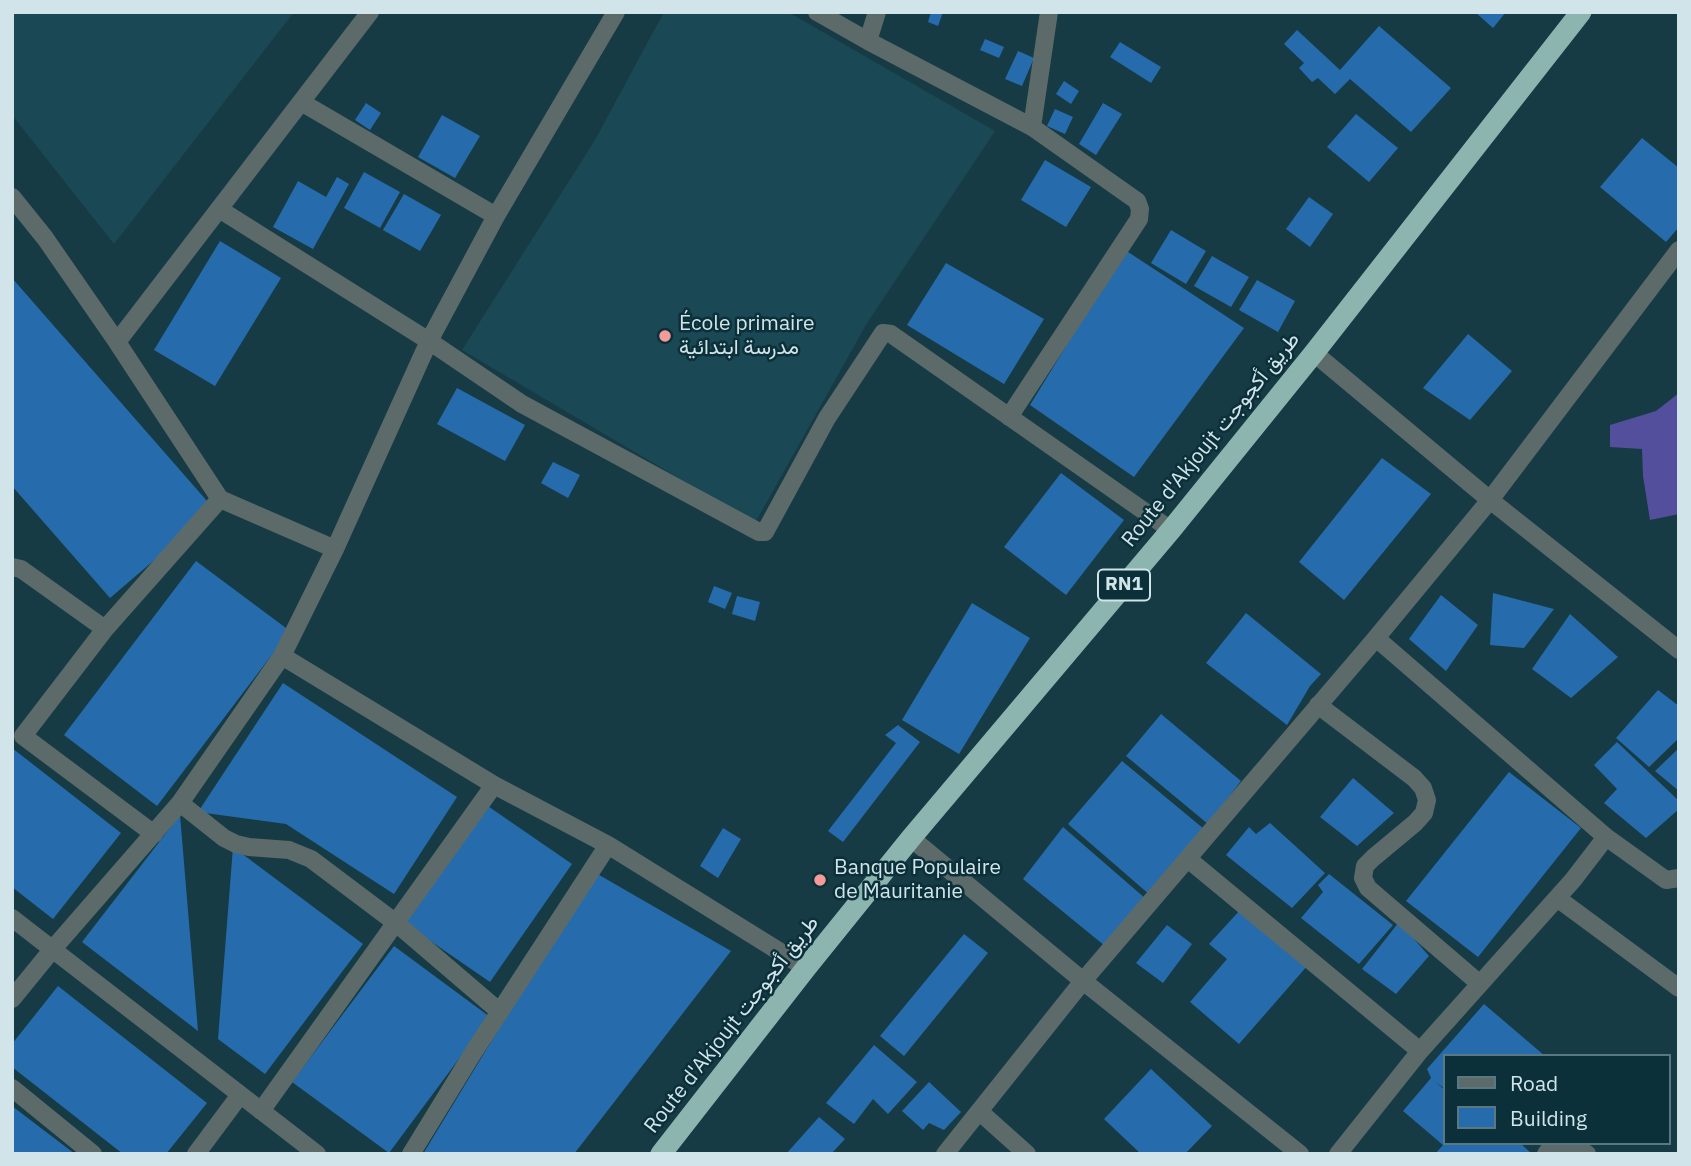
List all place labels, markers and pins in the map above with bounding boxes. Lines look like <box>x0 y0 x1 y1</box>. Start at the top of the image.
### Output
place label: École primaire مدرسة ابتدائية <box>679 311 814 361</box>
marker: École primaire مدرسة ابتدائية <box>657 328 673 344</box>
place label: Banque Populaire de Mauritanie <box>834 855 1001 905</box>
marker: Banque Populaire de Mauritanie <box>812 872 828 888</box>

